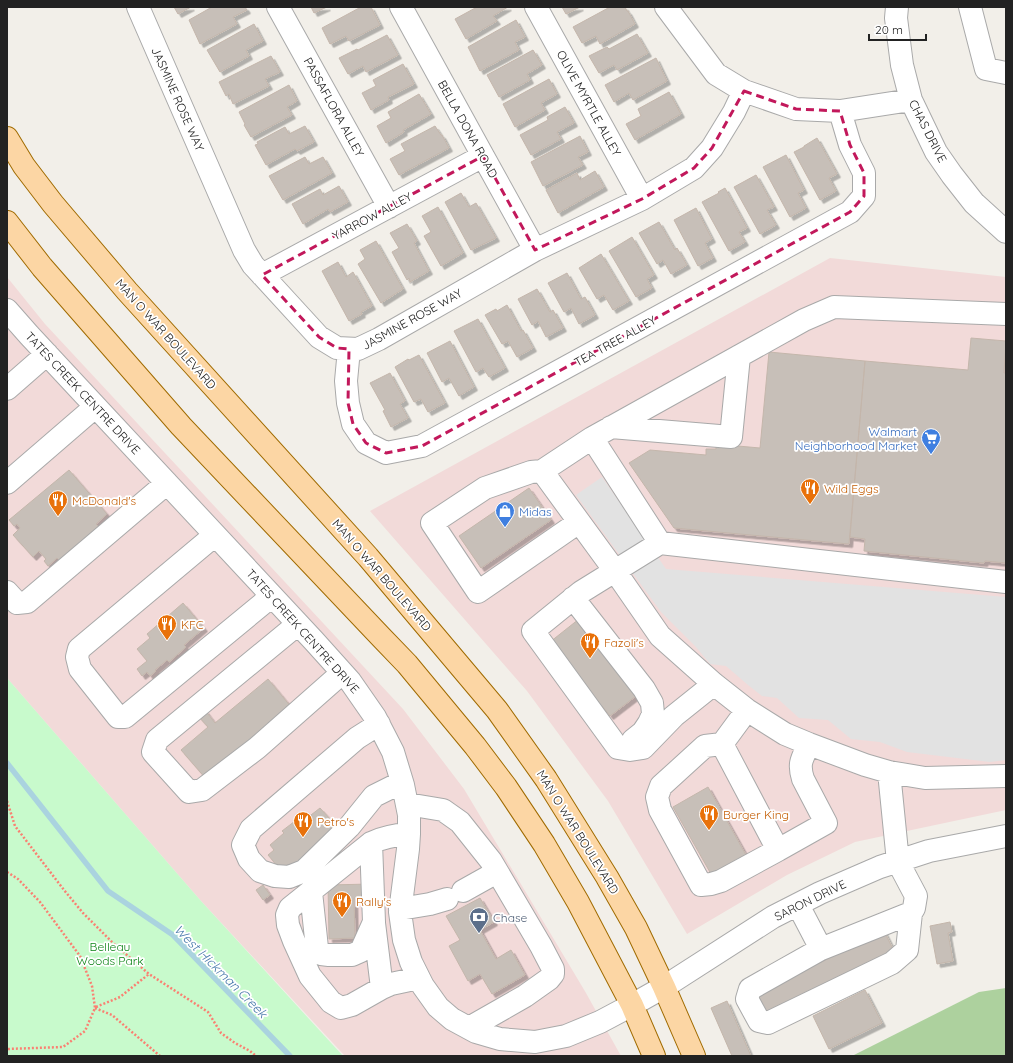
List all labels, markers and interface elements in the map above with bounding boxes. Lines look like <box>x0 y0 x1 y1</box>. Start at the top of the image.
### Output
scale bar <box>869 16 926 42</box>
text: 20 m <box>875 22 903 37</box>
street label: JASMINE ROSE WAY <box>148 45 208 154</box>
street label: OLIVE MYRTLE ALLEY <box>554 47 625 159</box>
street label: PASSAFLORA ALLEY <box>301 55 368 159</box>
street label: BELLA DONA ROAD <box>435 77 501 181</box>
street label: CHAS DRIVE <box>906 97 950 165</box>
street label: YARROW ALLEY <box>330 189 415 243</box>
street label: MAN O WAR BOULEVARD <box>112 276 220 393</box>
street label: JASMINE ROSE WAY <box>359 285 465 353</box>
street label: TEA TREE ALLEY <box>571 312 659 370</box>
street label: TATES CREEK CENTRE DRIVE <box>22 329 144 457</box>
place label: Walmart Neighborhood Market <box>795 424 917 453</box>
supermarket icon: Walmart Neighborhood Market <box>920 427 942 455</box>
restaurant icon: Wild Eggs <box>799 477 821 505</box>
place label: Wild Eggs <box>824 481 879 496</box>
restaurant icon: McDonald's <box>47 489 69 517</box>
place label: McDonald's <box>72 493 137 508</box>
shop icon: Midas <box>494 500 516 528</box>
place label: Midas <box>519 504 552 519</box>
street label: MAN O WAR BOULEVARD <box>329 516 435 634</box>
street label: TATES CREEK CENTRE DRIVE <box>243 566 363 696</box>
restaurant icon: KFC <box>156 613 178 641</box>
place label: KFC <box>181 617 204 632</box>
restaurant icon: Fazoli's <box>579 631 601 659</box>
place label: Fazoli's <box>604 635 644 650</box>
street label: MAN O WAR BOULEVARD <box>534 767 623 897</box>
restaurant icon: Burger King <box>698 803 720 831</box>
place label: Burger King <box>723 807 789 822</box>
restaurant icon: Petro's <box>292 810 314 838</box>
place label: Petro's <box>317 814 355 829</box>
street label: SARON DRIVE <box>772 876 849 924</box>
restaurant icon: Rally's <box>331 890 353 918</box>
place label: Rally's <box>356 894 392 909</box>
bank icon: Chase <box>468 906 490 934</box>
place label: Chase <box>493 910 528 925</box>
water label: West Hickman Creek <box>171 921 272 1022</box>
park label: Belleau Woods Park <box>76 939 144 968</box>

